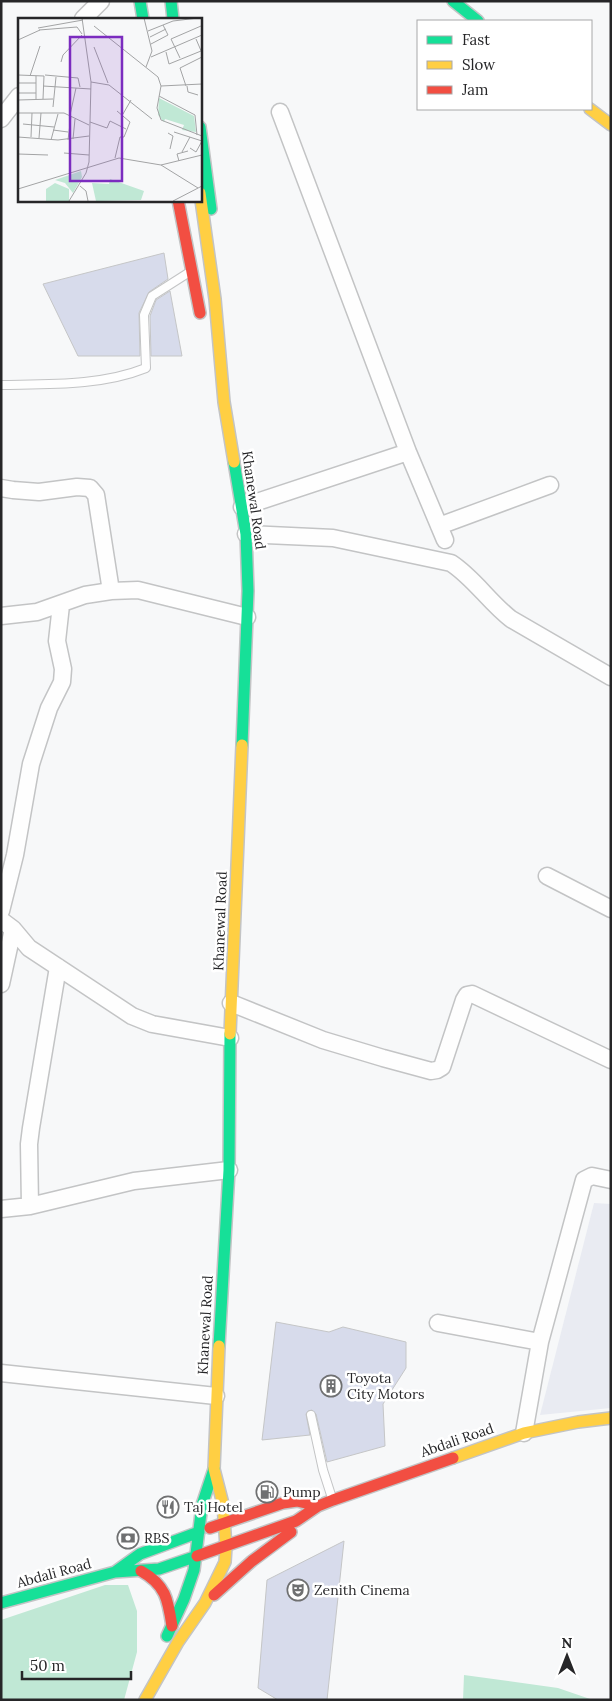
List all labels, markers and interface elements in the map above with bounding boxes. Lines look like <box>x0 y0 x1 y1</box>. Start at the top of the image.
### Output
inset map <box>18 18 201 201</box>
legend <box>417 20 592 110</box>
text: Fast <box>462 30 490 49</box>
text: Slow <box>462 55 495 74</box>
text: Jam <box>461 80 489 99</box>
street label: Khanewal Road <box>238 449 270 551</box>
street label: Khanewal Road <box>209 871 231 971</box>
street label: Khanewal Road <box>193 1275 217 1375</box>
place label: Toyota City Motors <box>347 1369 425 1403</box>
building icon: Toyota City Motors <box>319 1374 343 1398</box>
street label: Abdali Road <box>417 1419 496 1461</box>
fuel station icon: Pump <box>255 1480 279 1504</box>
place label: Pump <box>283 1483 321 1501</box>
restaurant icon: Taj Hotel <box>156 1495 180 1519</box>
place label: Taj Hotel <box>184 1498 243 1516</box>
bank icon: RBS <box>116 1526 140 1550</box>
place label: RBS <box>144 1529 169 1547</box>
street label: Abdali Road <box>14 1554 93 1592</box>
theatre icon: Zenith Cinema <box>286 1578 310 1602</box>
place label: Zenith Cinema <box>314 1581 410 1599</box>
north arrow <box>542 1631 592 1681</box>
text: N <box>562 1634 573 1652</box>
scale bar <box>22 1648 131 1680</box>
text: 50 m <box>30 1656 65 1675</box>

